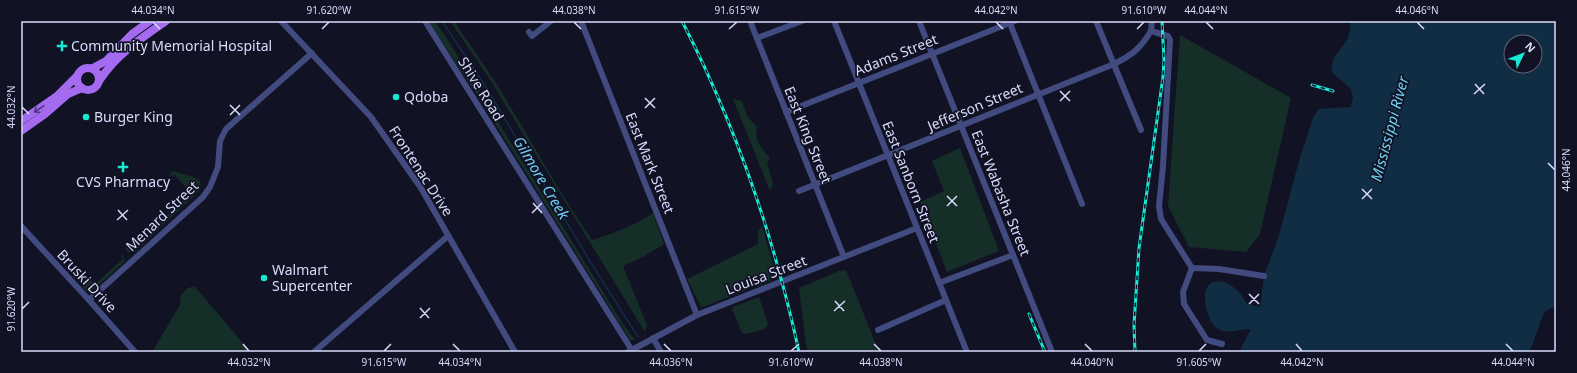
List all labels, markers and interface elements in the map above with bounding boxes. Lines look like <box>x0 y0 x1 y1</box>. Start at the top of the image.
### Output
text: 44.034°N <box>131 3 175 17</box>
text: 91.620°W <box>307 3 352 17</box>
text: 44.038°N <box>552 3 596 17</box>
text: 91.615°W <box>715 3 760 17</box>
text: 44.042°N <box>974 3 1018 17</box>
text: 91.610°W <box>1122 3 1167 17</box>
text: 44.044°N <box>1184 3 1228 17</box>
text: 44.046°N <box>1395 3 1439 17</box>
street label: Adams Street <box>851 29 940 80</box>
north arrow <box>1503 34 1543 74</box>
place label: Community Memorial Hospital <box>71 36 272 55</box>
text: N <box>1522 38 1539 55</box>
marker: Community Memorial Hospital <box>56 40 68 52</box>
street label: Shive Road <box>454 53 509 124</box>
water label: Mississippi River <box>1365 73 1413 184</box>
street label: Jefferson Street <box>922 78 1025 136</box>
street label: East King Street <box>780 83 837 186</box>
text: 44.032°N <box>4 85 18 129</box>
place label: Qdoba <box>404 87 448 106</box>
marker: Qdoba <box>391 92 401 102</box>
one-way arrow <box>33 105 45 113</box>
place label: Burger King <box>94 107 173 126</box>
street label: East Mark Street <box>622 109 679 216</box>
marker: Burger King <box>81 112 91 122</box>
street label: East Sanborn Street <box>878 118 945 245</box>
street label: Frontenac Drive <box>385 122 458 220</box>
street label: East Wabasha Street <box>968 127 1035 259</box>
water label: Gilmore Creek <box>509 132 575 223</box>
text: 44.046°N <box>1559 148 1573 192</box>
marker: CVS Pharmacy <box>118 162 128 172</box>
place label: CVS Pharmacy <box>76 172 171 191</box>
street label: Menard Street <box>121 176 202 255</box>
street label: Bruski Drive <box>53 245 122 316</box>
street label: Louisa Street <box>723 250 809 299</box>
place label: Walmart Supercenter <box>272 260 353 295</box>
marker: Walmart Supercenter <box>259 273 269 283</box>
text: 91.620°W <box>4 286 18 331</box>
text: 44.032°N <box>227 355 271 369</box>
text: 91.615°W <box>362 355 407 369</box>
text: 44.034°N <box>438 355 482 369</box>
text: 44.036°N <box>649 355 693 369</box>
text: 91.610°W <box>769 355 814 369</box>
text: 44.038°N <box>859 355 903 369</box>
text: 44.040°N <box>1070 355 1114 369</box>
text: 91.605°W <box>1177 355 1222 369</box>
text: 44.042°N <box>1280 355 1324 369</box>
text: 44.044°N <box>1491 355 1535 369</box>

